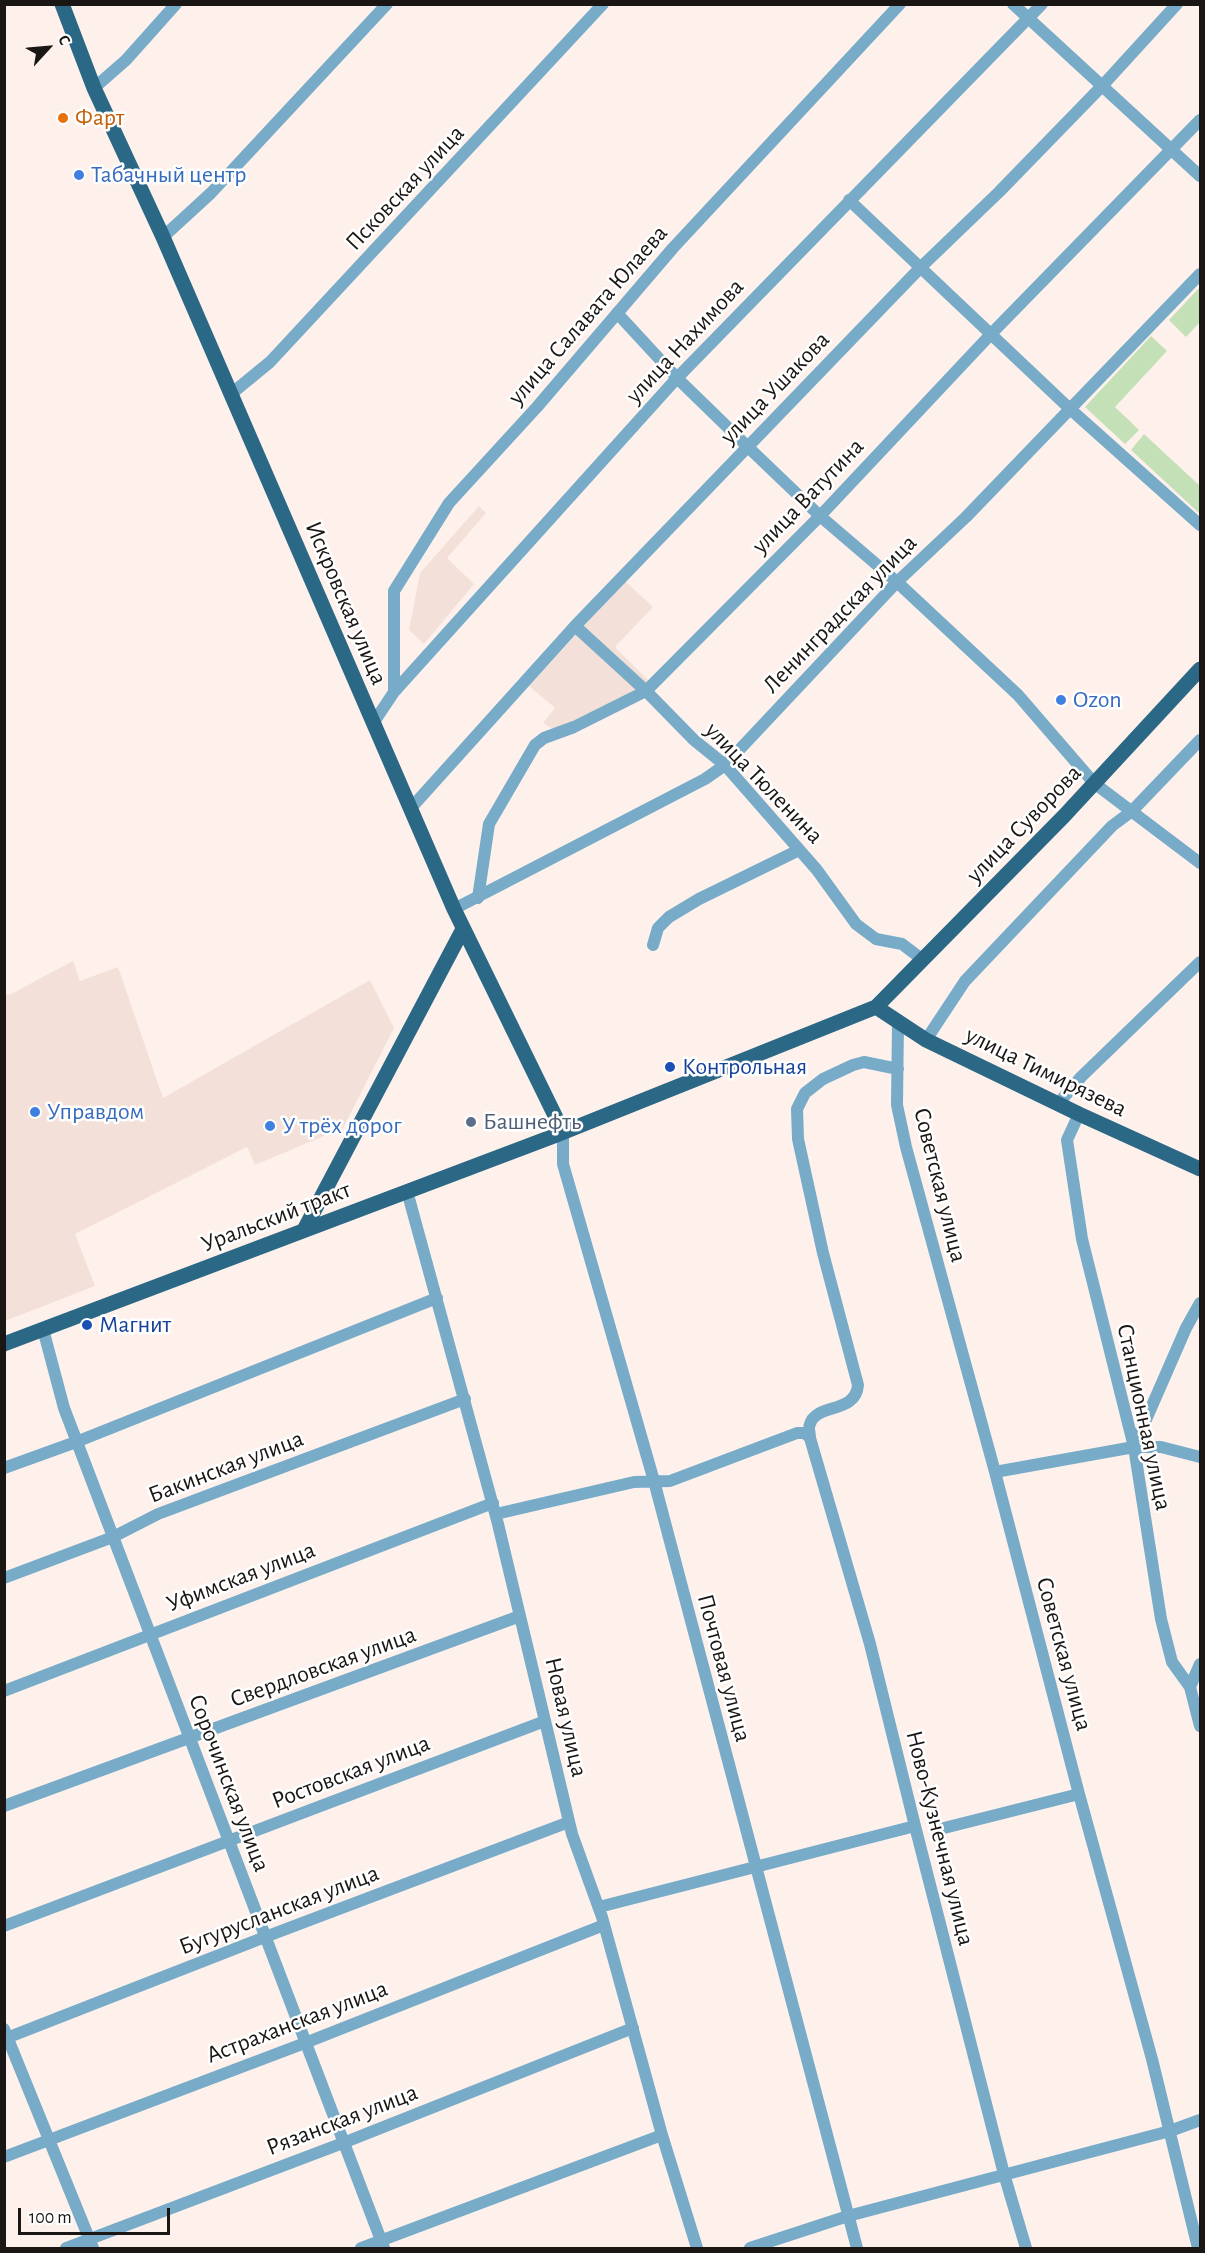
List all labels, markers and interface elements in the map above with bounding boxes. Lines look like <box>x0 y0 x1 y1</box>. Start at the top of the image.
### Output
north arrow <box>18 18 78 78</box>
text: С <box>55 33 73 48</box>
place label: Фарт <box>75 104 124 132</box>
marker: Фарт <box>56 111 70 125</box>
street label: Псковская улица <box>340 119 470 257</box>
place label: Табачный центр <box>91 161 246 189</box>
marker: Табачный центр <box>72 168 86 182</box>
street label: улица Салавата Юлаева <box>502 219 674 411</box>
street label: улица Нахимова <box>620 273 750 409</box>
street label: улица Ушакова <box>714 326 836 450</box>
street label: улица Ватутина <box>746 432 870 560</box>
street label: Искровская улица <box>299 517 393 689</box>
street label: Ленинградская улица <box>757 529 923 699</box>
place label: Ozon <box>1073 686 1122 714</box>
marker: Ozon <box>1054 693 1068 707</box>
street label: улица Тюленина <box>699 716 829 850</box>
street label: улица Суворова <box>960 759 1088 889</box>
street label: улица Тимирязева <box>961 1020 1131 1124</box>
place label: Контрольная <box>682 1053 807 1081</box>
marker: Контрольная <box>663 1060 677 1074</box>
place label: Управдом <box>47 1098 144 1126</box>
marker: Управдом <box>28 1105 42 1119</box>
street label: Советская улица <box>907 1105 973 1265</box>
place label: Башнефть <box>483 1108 581 1136</box>
place label: У трёх дорог <box>282 1112 401 1140</box>
marker: Башнефть <box>464 1115 478 1129</box>
marker: У трёх дорог <box>263 1119 277 1133</box>
street label: Уральский тракт <box>197 1175 355 1259</box>
place label: Магнит <box>99 1311 171 1339</box>
marker: Магнит <box>80 1318 94 1332</box>
street label: Станционная улица <box>1110 1321 1178 1513</box>
street label: Бакинская улица <box>144 1424 308 1510</box>
street label: Уфимская улица <box>163 1535 319 1619</box>
street label: Советская улица <box>1030 1574 1098 1734</box>
street label: Почтовая улица <box>690 1591 758 1745</box>
street label: Свердловская улица <box>226 1620 420 1714</box>
street label: Новая улица <box>538 1654 594 1780</box>
street label: Сорочинская улица <box>182 1690 276 1876</box>
street label: Ново-Кузнечная улица <box>899 1727 981 1949</box>
street label: Ростовская улица <box>268 1729 434 1815</box>
street label: Бугурусланская улица <box>175 1859 383 1961</box>
street label: Астраханская улица <box>202 1974 392 2070</box>
street label: Рязанская улица <box>262 2078 422 2162</box>
scale bar <box>21 2196 172 2234</box>
text: 100 m <box>29 2209 72 2227</box>

